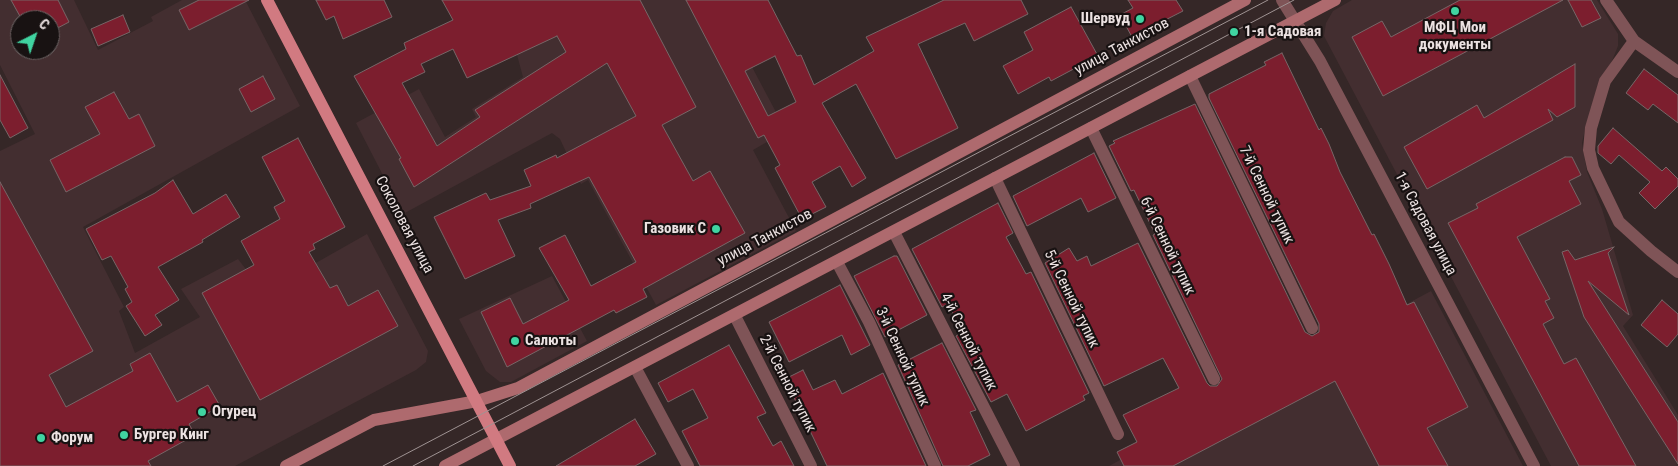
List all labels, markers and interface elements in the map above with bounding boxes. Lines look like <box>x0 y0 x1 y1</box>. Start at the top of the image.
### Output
marker: МФЦ Мои документы <box>1449 5 1461 17</box>
north arrow <box>10 10 60 60</box>
place label: Шервуд <box>1081 10 1130 28</box>
marker: Шервуд <box>1134 13 1146 25</box>
street label: улица Танкистов <box>1072 15 1172 79</box>
text: С <box>36 16 52 33</box>
place label: МФЦ Мои документы <box>1419 19 1491 54</box>
place label: 1-я Садовая <box>1244 23 1321 41</box>
marker: 1-я Садовая <box>1228 26 1240 38</box>
street label: 7-й Сенной тупик <box>1234 143 1298 247</box>
street label: 1-я Садовая улица <box>1390 169 1460 279</box>
street label: Соколовая улица <box>371 173 437 277</box>
street label: 6-й Сенной тупик <box>1135 194 1199 298</box>
street label: улица Танкистов <box>715 206 815 270</box>
place label: Газовик С <box>644 220 706 238</box>
marker: Газовик С <box>710 223 722 235</box>
street label: 5-й Сенной тупик <box>1039 247 1103 351</box>
street label: 4-й Сенной тупик <box>936 290 1000 394</box>
street label: 3-й Сенной тупик <box>871 305 933 409</box>
place label: Салюты <box>525 332 576 350</box>
street label: 2-й Сенной тупик <box>755 332 819 436</box>
marker: Салюты <box>509 335 521 347</box>
place label: Огурец <box>212 403 256 421</box>
marker: Огурец <box>196 406 208 418</box>
place label: Бургер Кинг <box>134 426 209 444</box>
place label: Форум <box>51 429 93 447</box>
marker: Бургер Кинг <box>118 429 130 441</box>
marker: Форум <box>35 432 47 444</box>

